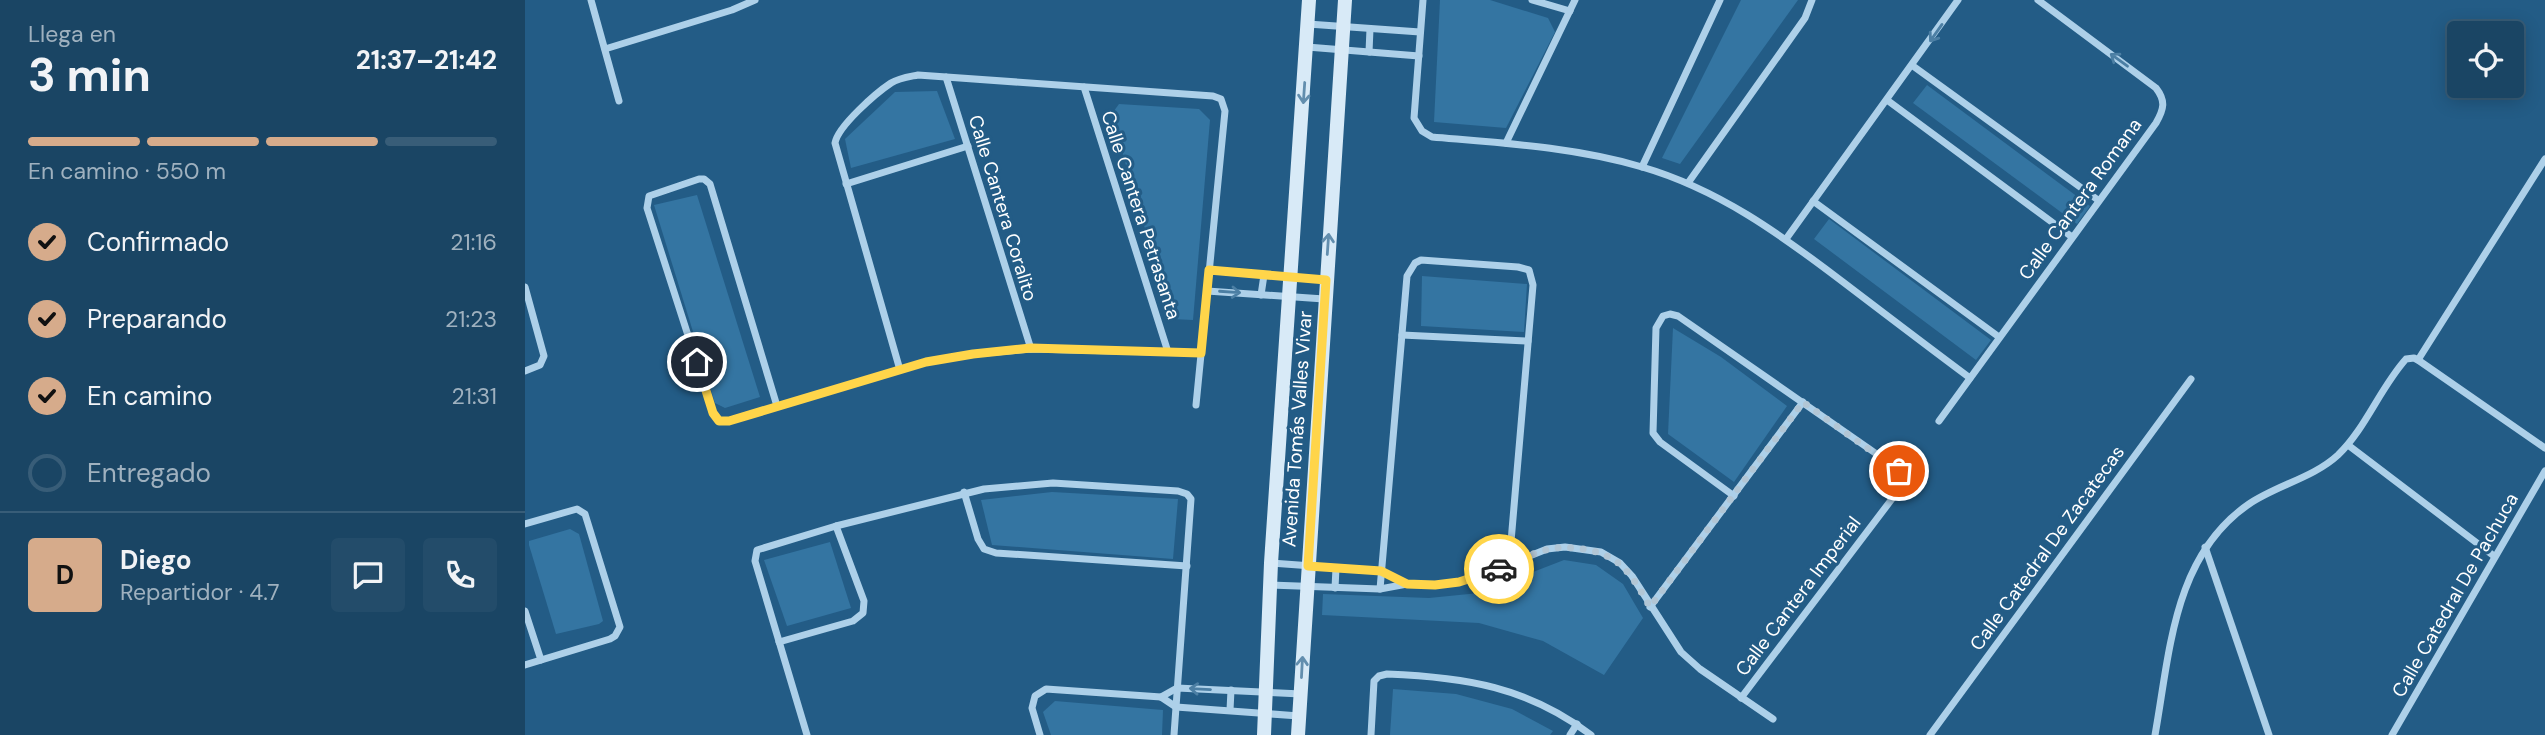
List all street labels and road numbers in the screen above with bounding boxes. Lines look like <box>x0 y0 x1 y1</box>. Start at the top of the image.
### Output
street label: Calle Cantera Petrasanta <box>1095 108 1187 322</box>
street label: Calle Cantera Coralito <box>963 112 1043 304</box>
street label: Calle Cantera Romana <box>2013 113 2147 285</box>
street label: Avenida Tomás Valles Vivar <box>1276 310 1318 548</box>
street label: Calle Catedral De Zacatecas <box>1964 440 2130 656</box>
street label: Calle Catedral De Pachuca <box>2386 488 2524 702</box>
street label: Calle Cantera Imperial <box>1730 511 1866 681</box>

